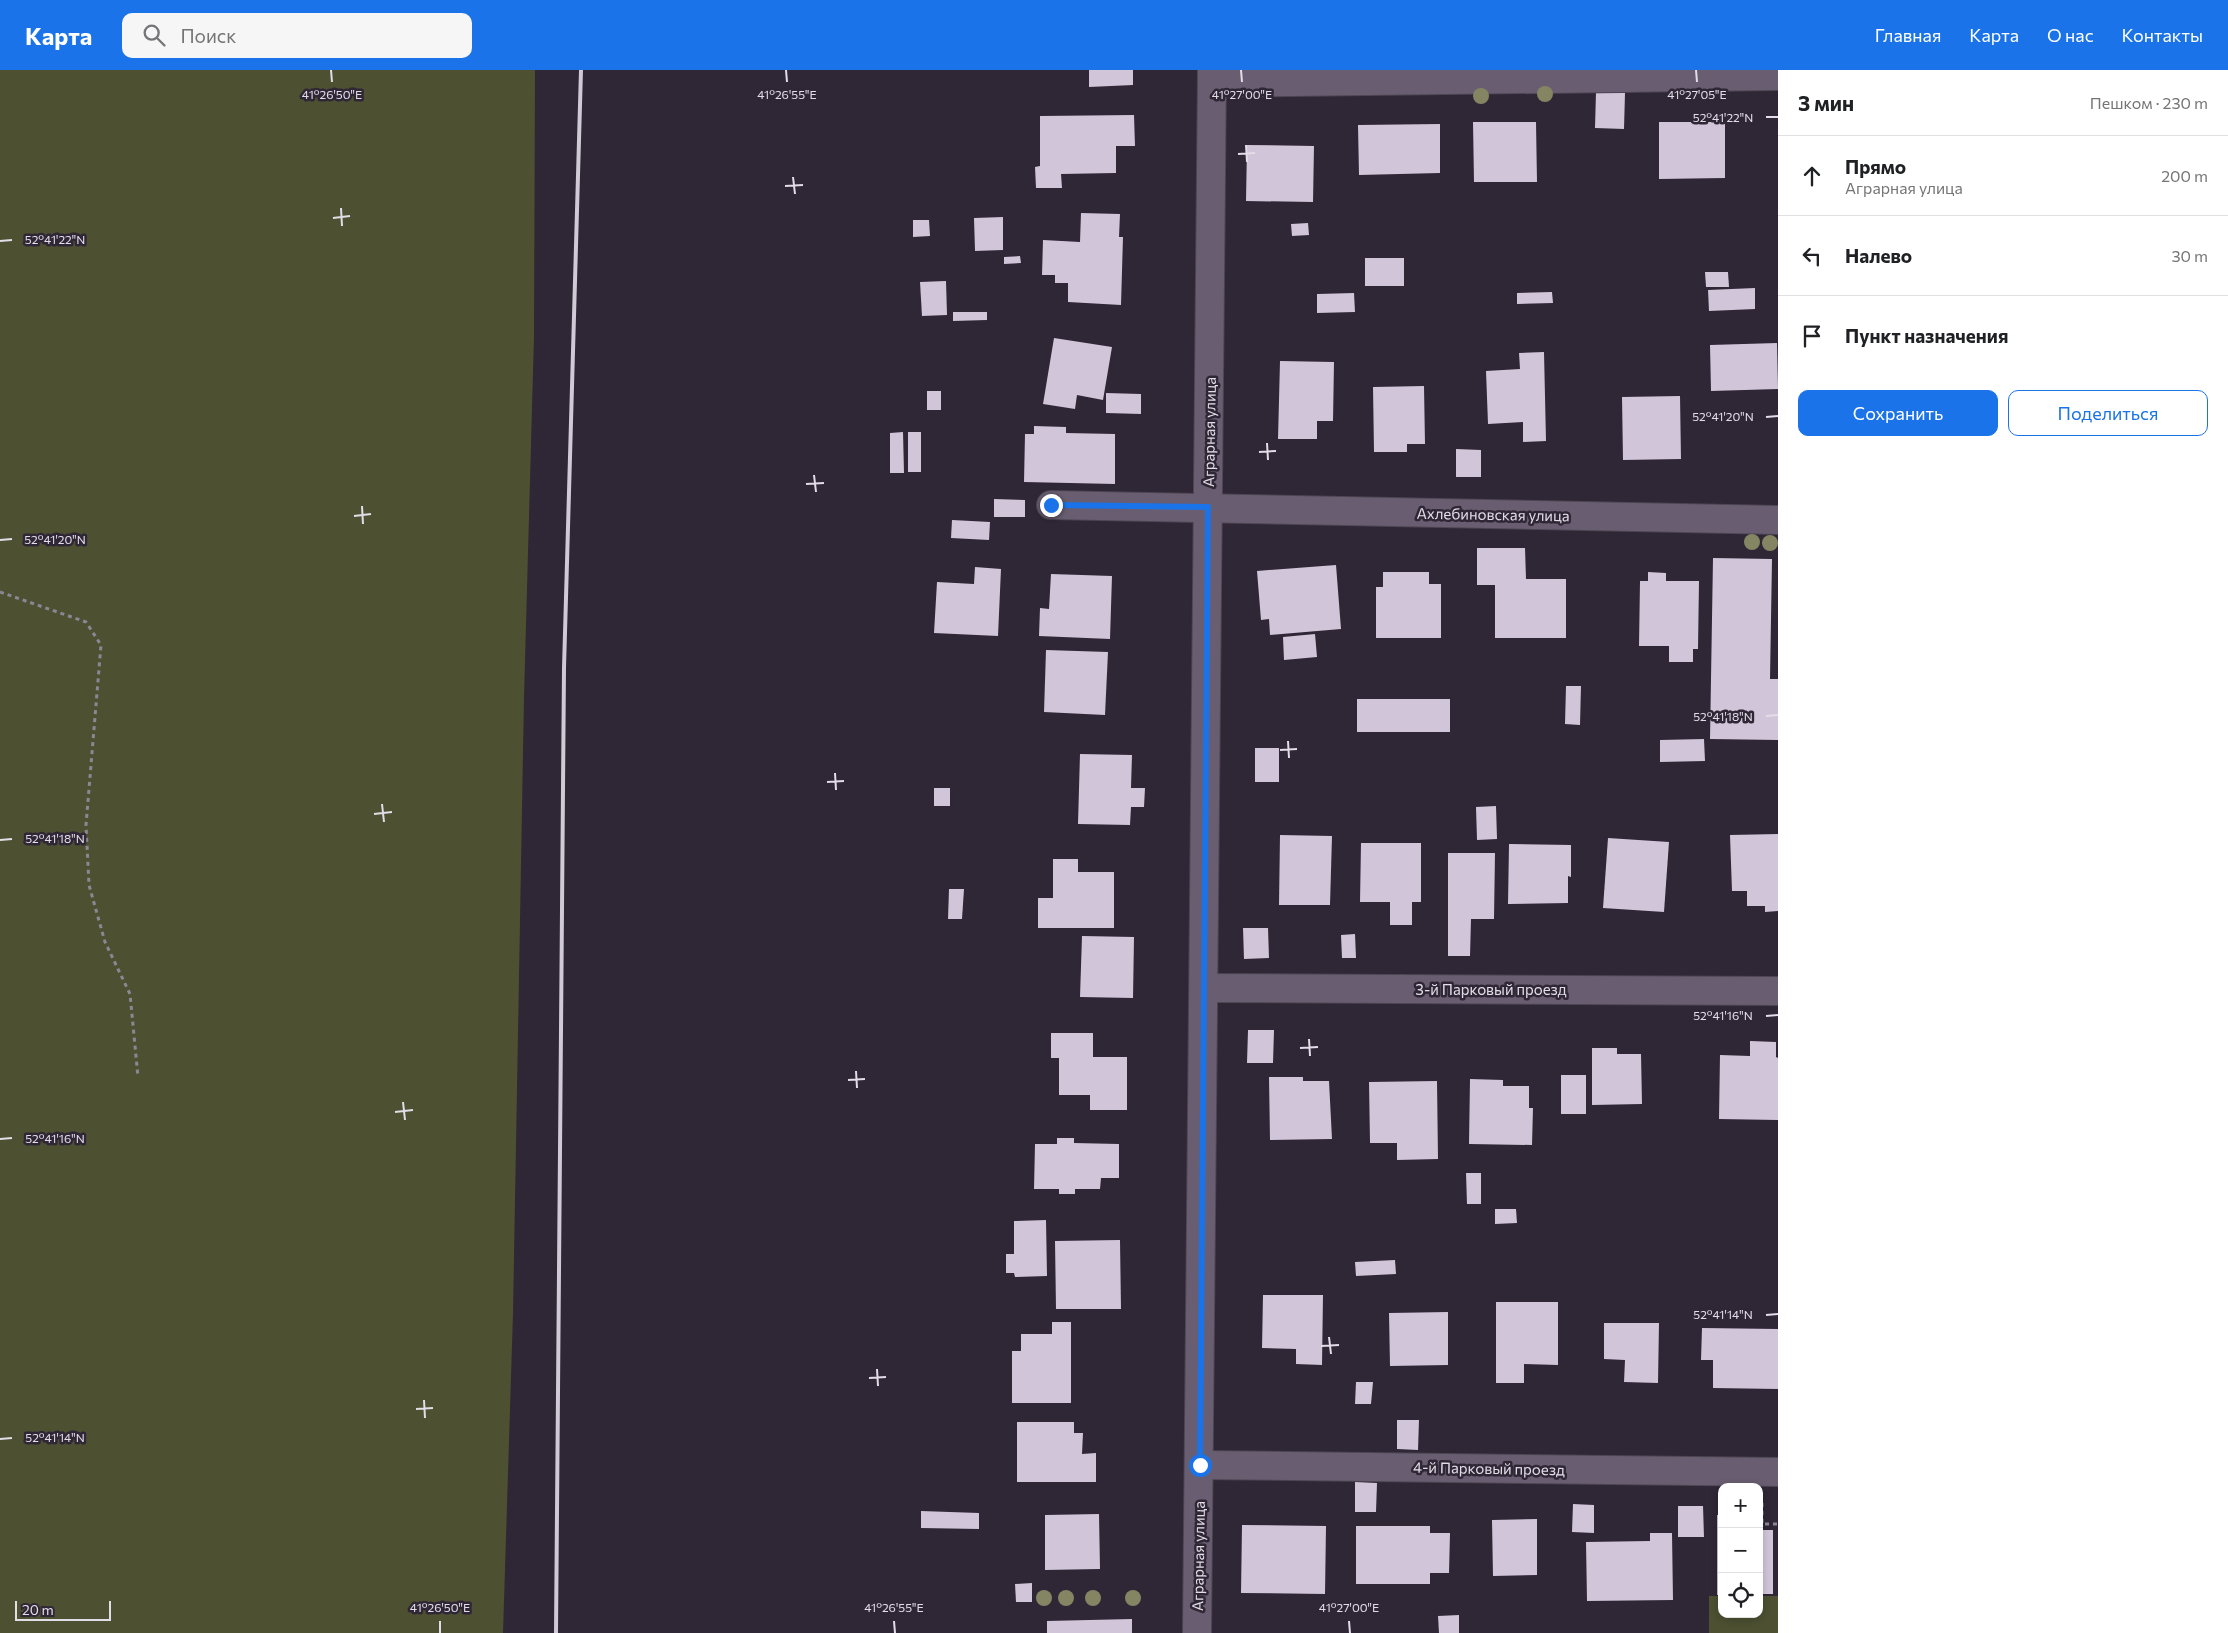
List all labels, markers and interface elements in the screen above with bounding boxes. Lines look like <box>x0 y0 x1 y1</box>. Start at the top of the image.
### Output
search box <box>122 13 472 58</box>
text: Карта <box>25 21 92 50</box>
icon: search <box>140 21 168 49</box>
text: Поиск <box>180 24 236 47</box>
text: Главная <box>1875 24 1941 46</box>
text: Карта <box>1969 24 2019 46</box>
text: О нас <box>2047 24 2094 46</box>
text: Контакты <box>2122 24 2203 46</box>
text: 41°26'50"E <box>302 87 362 101</box>
text: 41°26'55"E <box>757 87 817 101</box>
text: 41°27'00"E <box>1212 87 1272 101</box>
text: 41°27'05"E <box>1667 87 1727 101</box>
text: 3 мин <box>1798 90 1854 115</box>
text: Пешком · 230 m <box>2090 93 2208 112</box>
text: 52°41'22"N <box>1693 110 1753 124</box>
text: Прямо <box>1845 155 1906 178</box>
icon: ahead <box>1798 162 1826 190</box>
text: 200 m <box>2161 166 2208 185</box>
text: Аграрная улица <box>1845 178 1963 197</box>
text: 52°41'22"N <box>25 232 85 246</box>
icon: left <box>1798 242 1826 270</box>
text: Налево <box>1845 244 1912 267</box>
text: 30 m <box>2171 246 2208 265</box>
icon: arrive <box>1798 322 1826 350</box>
text: Пункт назначения <box>1845 324 2008 347</box>
street label: Аграрная улица <box>1199 377 1219 487</box>
button: Сохранить <box>1798 390 1998 436</box>
button: Поделиться <box>2008 390 2208 436</box>
text: 52°41'20"N <box>1692 409 1754 423</box>
route end <box>1040 494 1063 517</box>
street label: Ахлебиновская улица <box>1416 504 1570 524</box>
text: 52°41'20"N <box>24 532 86 546</box>
text: 52°41'18"N <box>1693 709 1753 723</box>
text: 52°41'18"N <box>25 831 85 845</box>
street label: 3-й Парковый проезд <box>1415 980 1567 998</box>
text: 52°41'16"N <box>1693 1008 1753 1022</box>
text: 52°41'16"N <box>25 1131 85 1145</box>
text: 52°41'14"N <box>1693 1307 1753 1321</box>
text: 52°41'14"N <box>25 1430 85 1444</box>
route start <box>1189 1454 1212 1477</box>
street label: 4-й Парковый проезд <box>1413 1458 1565 1478</box>
map controls <box>1718 1483 1763 1618</box>
button: + <box>1718 1483 1763 1528</box>
street label: Аграрная улица <box>1188 1501 1208 1611</box>
button: − <box>1718 1528 1763 1573</box>
button: locate <box>1718 1573 1763 1618</box>
scale bar <box>15 1598 111 1621</box>
text: 41°26'50"E <box>410 1600 470 1614</box>
text: 41°26'55"E <box>864 1600 924 1614</box>
text: 41°27'00"E <box>1319 1600 1379 1614</box>
text: 20 m <box>22 1601 54 1618</box>

